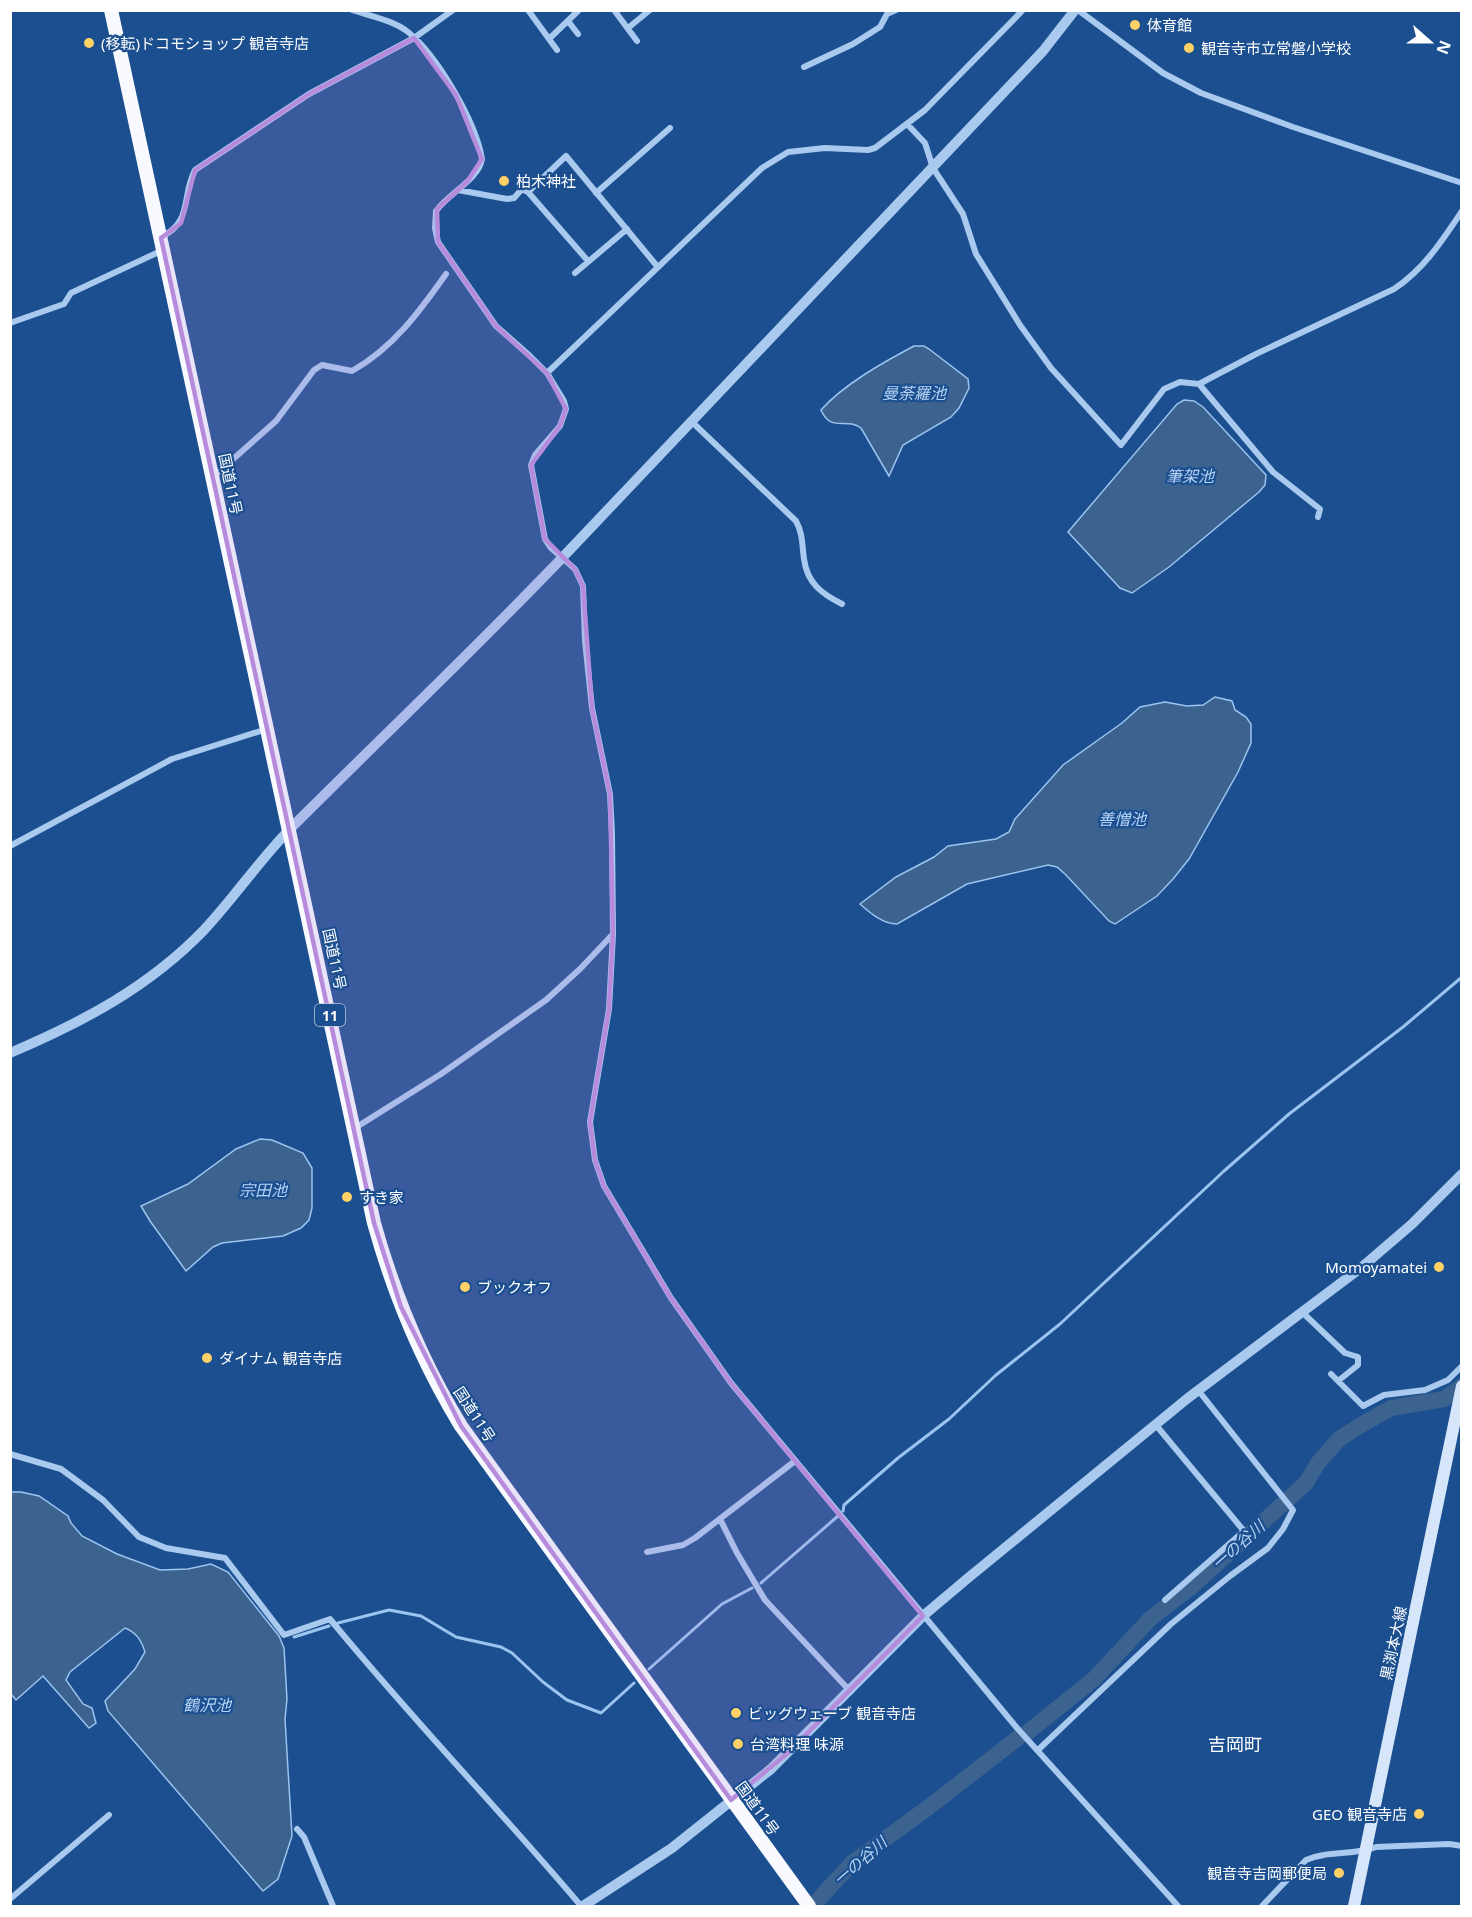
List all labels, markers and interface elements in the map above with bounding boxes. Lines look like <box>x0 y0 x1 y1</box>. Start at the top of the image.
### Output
north arrow <box>1400 12 1460 72</box>
place label: 体育館 <box>1147 15 1192 35</box>
marker: 体育館 <box>1128 18 1142 32</box>
place label: (移転)ドコモショップ 観音寺店 <box>101 33 309 53</box>
marker: (移転)ドコモショップ 観音寺店 <box>82 36 96 50</box>
text: N <box>1431 37 1457 57</box>
place label: 観音寺市立常磐小学校 <box>1201 38 1351 58</box>
marker: 観音寺市立常磐小学校 <box>1182 41 1196 55</box>
place label: 柏木神社 <box>516 171 576 191</box>
marker: 柏木神社 <box>497 174 511 188</box>
water label: 曼荼羅池 <box>882 382 948 404</box>
street label: 国道11号 <box>215 452 247 516</box>
water label: 筆架池 <box>1166 465 1216 487</box>
water label: 善憎池 <box>1098 808 1148 830</box>
street label: 国道11号 <box>319 927 351 991</box>
road number: 11 <box>315 1004 345 1026</box>
water label: 宗田池 <box>239 1179 289 1201</box>
place label: すき家 <box>359 1187 404 1207</box>
marker: すき家 <box>340 1190 354 1204</box>
place label: Momoyamatei <box>1325 1257 1427 1277</box>
marker: Momoyamatei <box>1432 1260 1446 1274</box>
place label: ブックオフ <box>477 1277 552 1297</box>
marker: ブックオフ <box>458 1280 472 1294</box>
place label: ダイナム 観音寺店 <box>219 1348 342 1368</box>
marker: ダイナム 観音寺店 <box>200 1351 214 1365</box>
street label: 国道11号 <box>450 1382 500 1446</box>
water label: 一の谷川 <box>1207 1514 1271 1575</box>
street label: 黒渕本大線 <box>1375 1604 1411 1682</box>
water label: 鶴沢池 <box>183 1694 233 1716</box>
place label: ビッグウェーブ 観音寺店 <box>748 1703 916 1723</box>
marker: ビッグウェーブ 観音寺店 <box>729 1706 743 1720</box>
district label: 吉岡町 <box>1208 1732 1262 1756</box>
place label: 台湾料理 味源 <box>750 1734 844 1754</box>
marker: 台湾料理 味源 <box>731 1737 745 1751</box>
street label: 国道11号 <box>732 1777 784 1839</box>
place label: GEO 観音寺店 <box>1312 1804 1407 1824</box>
marker: GEO 観音寺店 <box>1412 1807 1426 1821</box>
water label: 一の谷川 <box>829 1830 893 1890</box>
place label: 観音寺吉岡郵便局 <box>1207 1863 1327 1883</box>
marker: 観音寺吉岡郵便局 <box>1332 1866 1346 1880</box>

